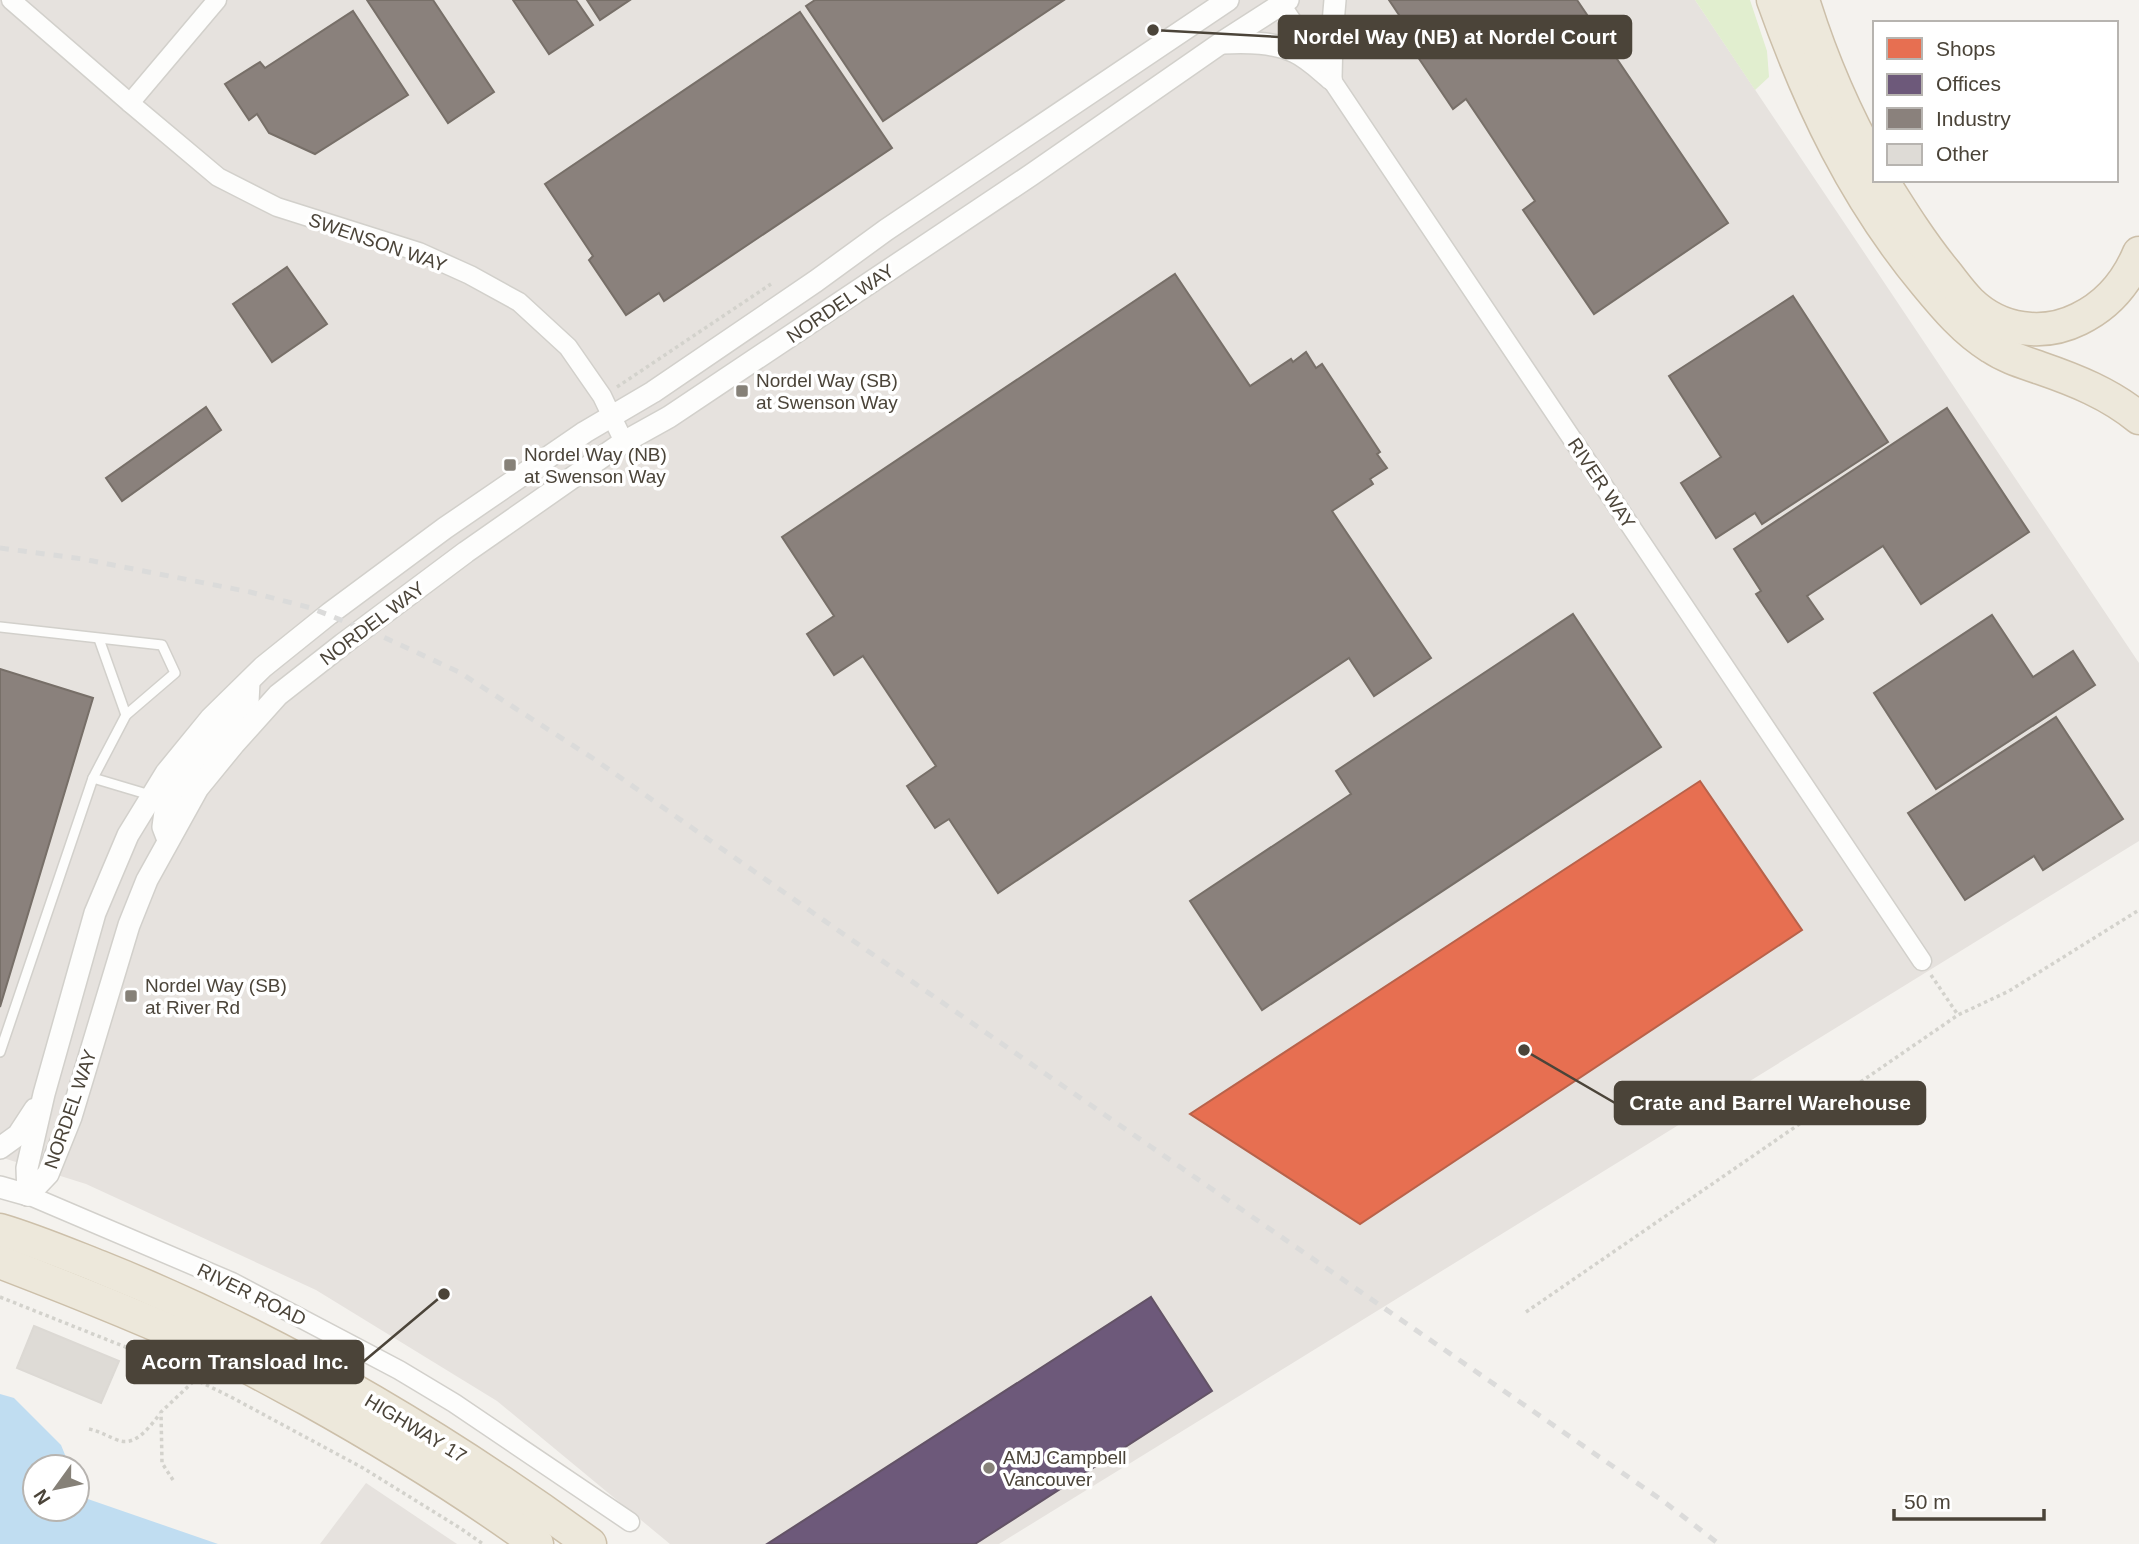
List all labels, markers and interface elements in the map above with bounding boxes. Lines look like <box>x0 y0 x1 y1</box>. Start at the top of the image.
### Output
callout: Nordel Way (NB) at Nordel Court <box>1279 16 1631 58</box>
legend <box>1873 21 2118 182</box>
text: Nordel Way (NB) at Nordel Court <box>1293 25 1617 48</box>
text: Shops <box>1936 37 1996 60</box>
text: Offices <box>1936 72 2001 95</box>
text: Industry <box>1936 107 2011 130</box>
text: Other <box>1936 142 1989 165</box>
street label: SWENSON WAY <box>306 209 450 276</box>
street label: NORDEL WAY <box>783 260 898 347</box>
place label: Nordel Way (SB) at Swenson Way <box>756 370 898 413</box>
marker: Nordel Way (SB) at Swenson Way <box>734 383 750 399</box>
street label: RIVER WAY <box>1564 434 1640 533</box>
place label: Nordel Way (NB) at Swenson Way <box>524 444 667 487</box>
marker: Nordel Way (NB) at Swenson Way <box>502 457 518 473</box>
street label: NORDEL WAY <box>316 577 429 669</box>
place label: Nordel Way (SB) at River Rd <box>145 975 287 1018</box>
marker: Nordel Way (SB) at River Rd <box>123 988 139 1004</box>
street label: NORDEL WAY <box>40 1046 101 1172</box>
callout: Crate and Barrel Warehouse <box>1615 1082 1925 1124</box>
text: Crate and Barrel Warehouse <box>1629 1091 1911 1114</box>
street label: RIVER ROAD <box>194 1259 310 1330</box>
callout: Acorn Transload Inc. <box>127 1341 363 1383</box>
text: Acorn Transload Inc. <box>141 1350 349 1373</box>
street label: HIGHWAY 17 <box>361 1390 470 1467</box>
place label: AMJ Campbell Vancouver <box>1003 1447 1127 1490</box>
north arrow <box>21 1453 91 1523</box>
marker: AMJ Campbell Vancouver <box>981 1460 997 1476</box>
scale bar <box>1894 1478 2044 1522</box>
text: N <box>30 1486 55 1508</box>
text: 50 m <box>1904 1490 1951 1513</box>

